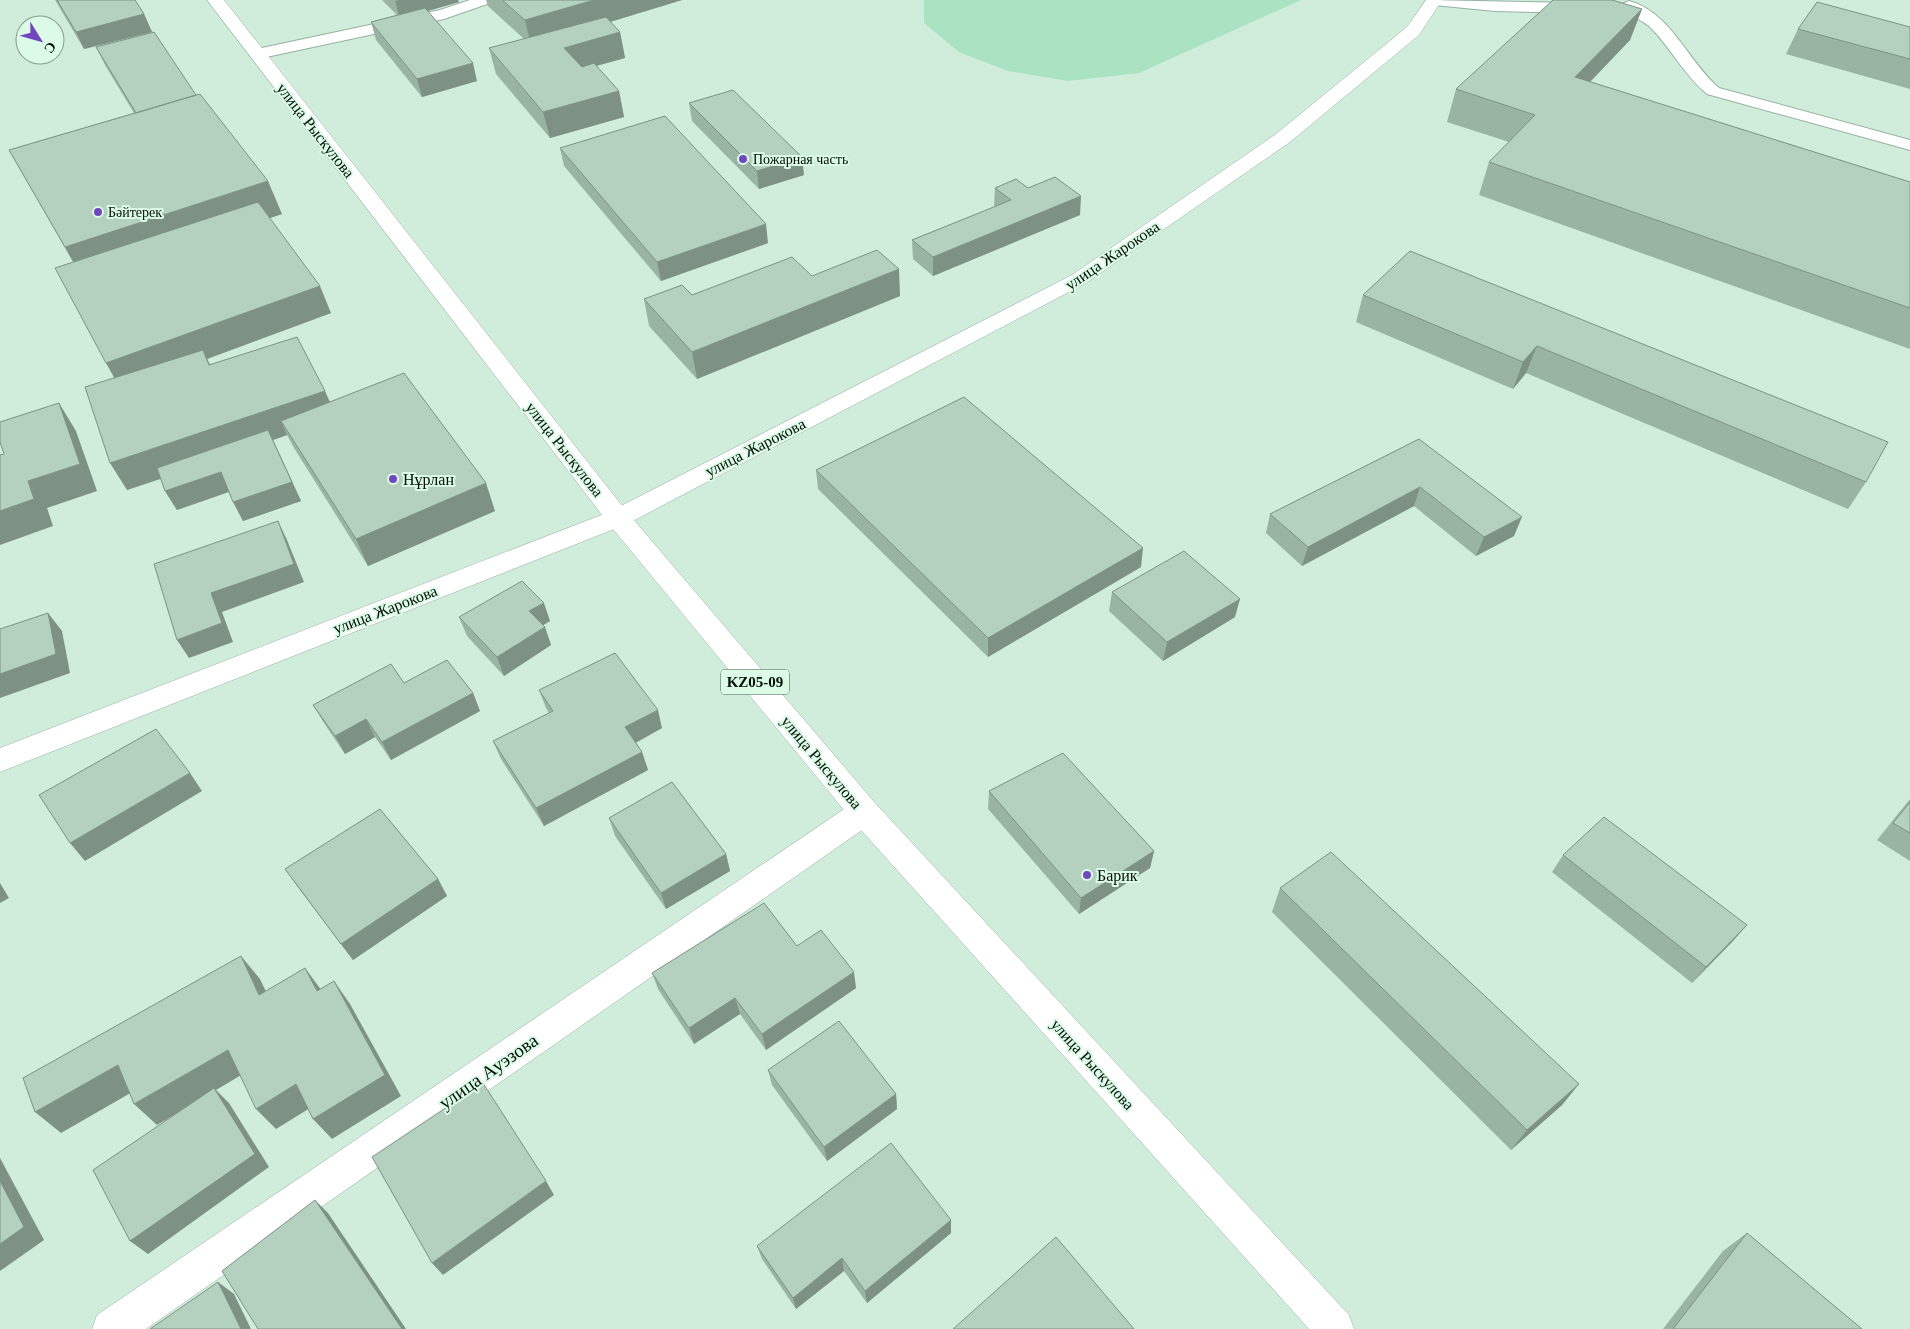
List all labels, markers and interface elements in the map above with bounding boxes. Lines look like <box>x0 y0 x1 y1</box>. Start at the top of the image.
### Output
north arrow <box>15 15 65 65</box>
text: С <box>41 39 59 56</box>
street label: улица Рыскулова <box>273 80 358 182</box>
place label: Пожарная часть <box>753 152 848 167</box>
marker: Пожарная часть <box>737 153 749 165</box>
place label: Бәйтерек <box>108 205 162 220</box>
marker: Бәйтерек <box>92 206 104 218</box>
street label: улица Жарокова <box>1062 218 1163 294</box>
street label: улица Рыскулова <box>522 399 607 501</box>
street label: улица Жарокова <box>702 415 809 481</box>
place label: Нұрлан <box>403 471 454 489</box>
marker: Нұрлан <box>387 473 399 485</box>
street label: улица Жарокова <box>331 582 440 638</box>
road number: KZ05-09 <box>721 670 789 694</box>
street label: улица Рыскулова <box>777 713 865 813</box>
place label: Барик <box>1097 867 1138 885</box>
marker: Барик <box>1081 869 1093 881</box>
street label: улица Рыскулова <box>1047 1016 1138 1114</box>
street label: улица Ауэзова <box>435 1029 542 1113</box>

